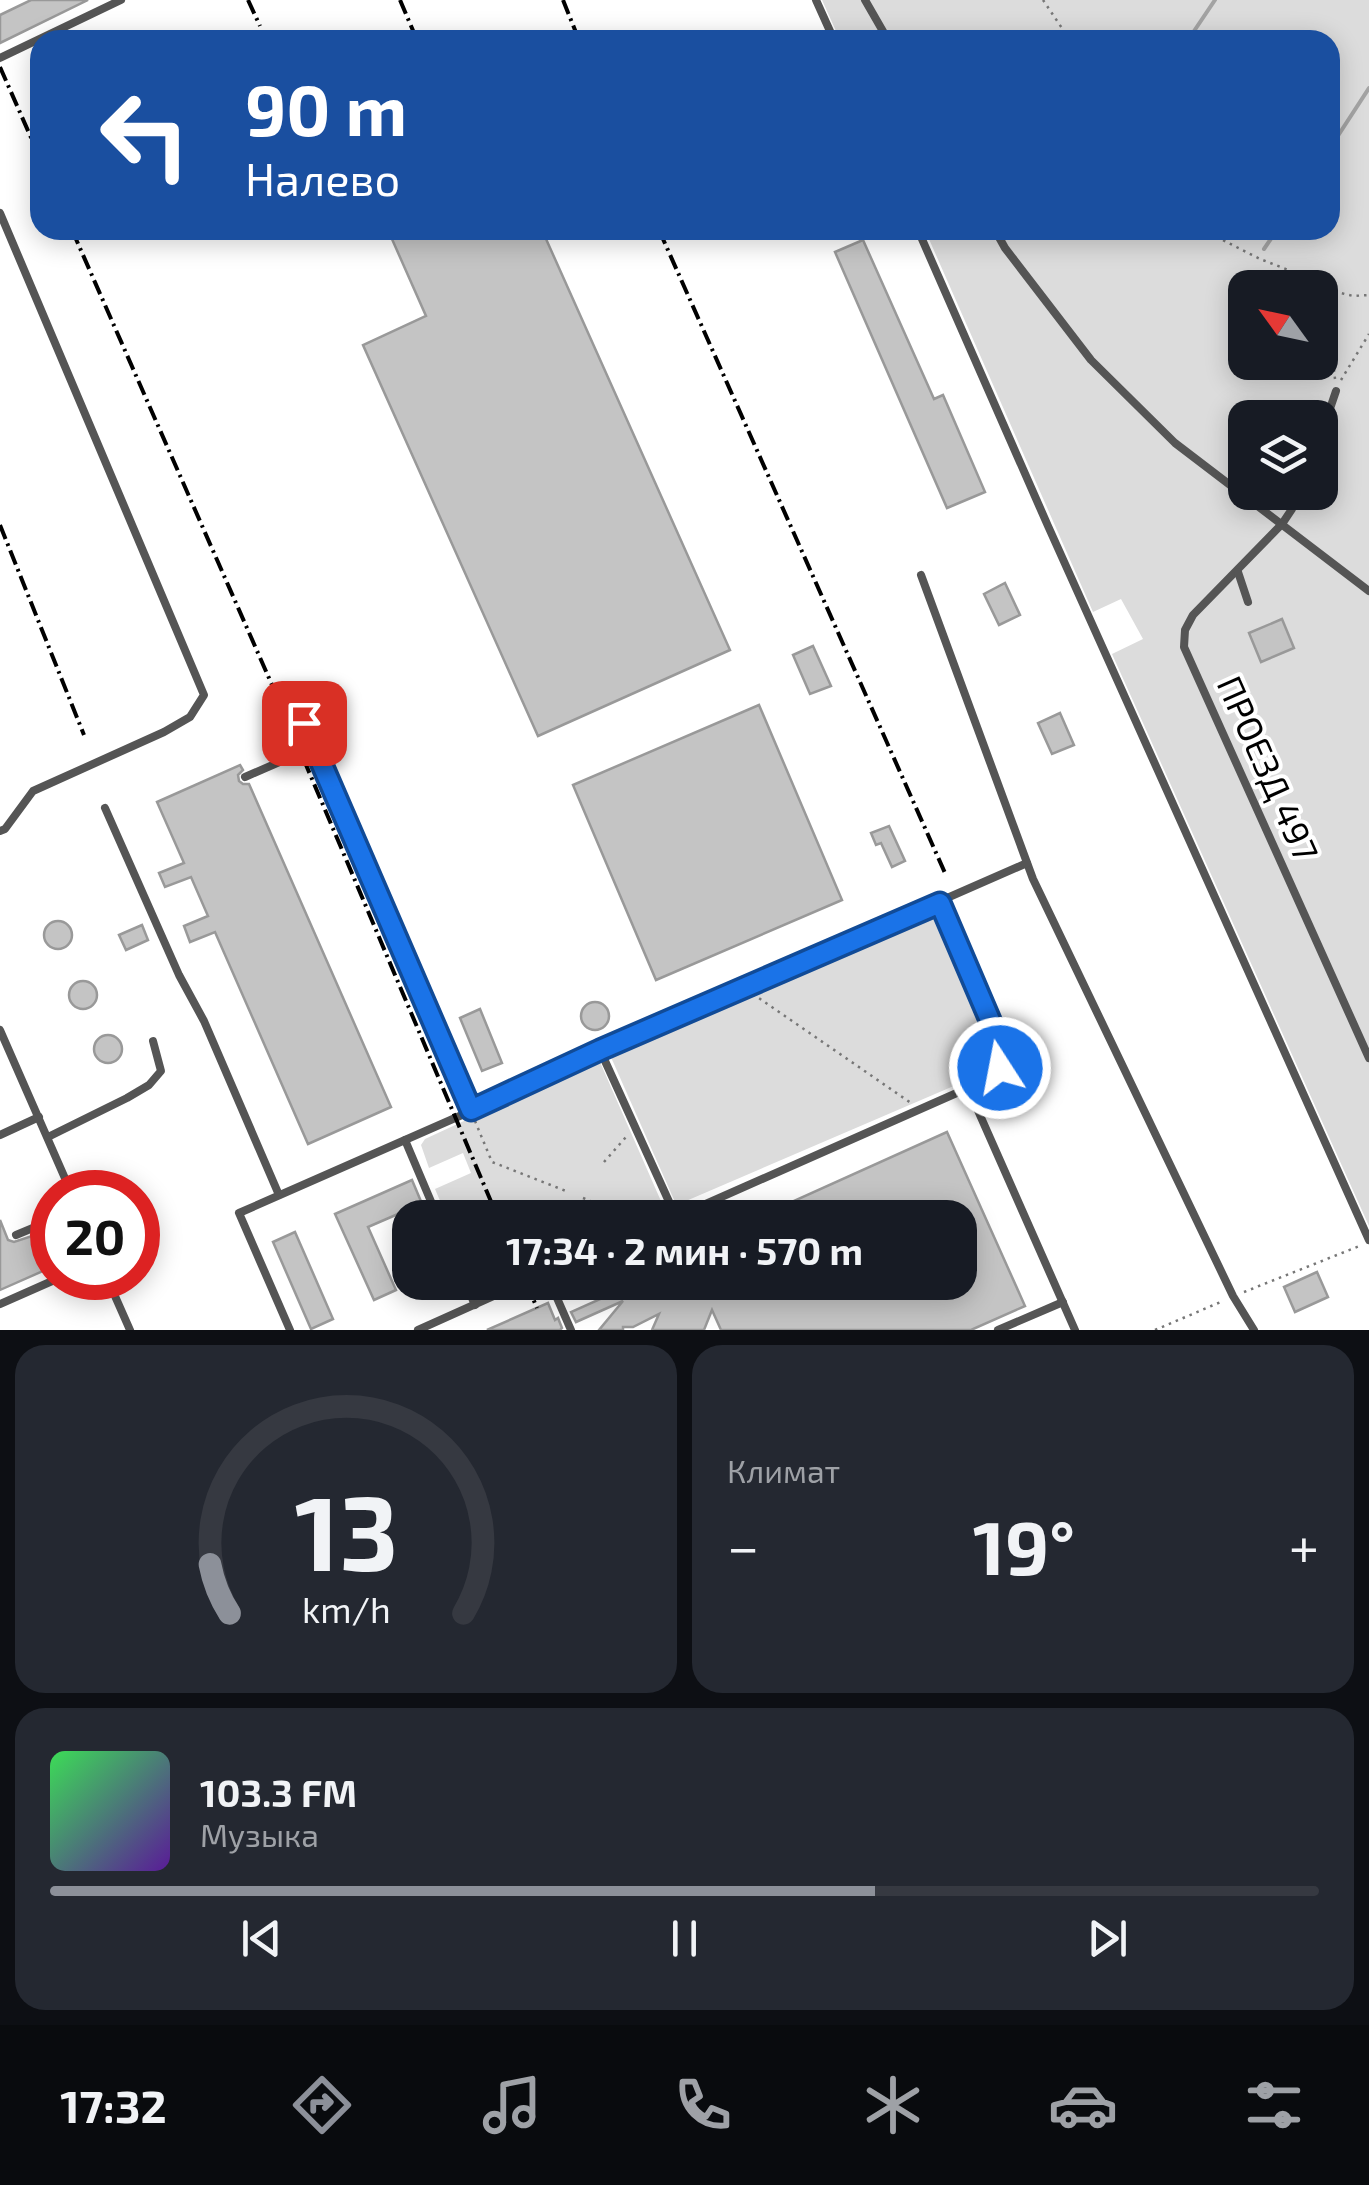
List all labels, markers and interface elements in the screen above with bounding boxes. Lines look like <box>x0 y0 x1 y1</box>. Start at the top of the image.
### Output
text: 90 m <box>245 66 407 150</box>
icon: left <box>80 70 210 200</box>
text: Налево <box>245 151 400 205</box>
north arrow <box>1228 270 1338 380</box>
map controls <box>1228 270 1338 510</box>
button: layers <box>1228 400 1338 510</box>
street label: ПРОЕЗД 497 <box>1210 669 1328 867</box>
pin <box>262 681 347 766</box>
icon: arrive <box>277 696 332 751</box>
position arrow <box>948 1016 1052 1120</box>
speed limit sign: 20 <box>30 1170 160 1300</box>
text: 17:34 · 2 мин · 570 m <box>506 1227 863 1273</box>
text: Климат <box>727 1451 840 1489</box>
text: 13 <box>294 1467 398 1592</box>
text: 19° <box>973 1500 1075 1590</box>
text: − <box>727 1512 759 1578</box>
text: + <box>1289 1512 1319 1578</box>
text: km/h <box>302 1587 390 1630</box>
text: 103.3 FM <box>200 1769 357 1815</box>
text: Музыка <box>200 1815 319 1853</box>
icon: previous <box>234 1911 289 1966</box>
icon: pause <box>657 1911 712 1966</box>
icon: next <box>1080 1911 1135 1966</box>
icon: directions <box>287 2070 357 2140</box>
icon: music <box>477 2070 547 2140</box>
icon: phone <box>668 2070 738 2140</box>
icon: climate <box>858 2070 928 2140</box>
icon: car <box>1048 2070 1118 2140</box>
icon: filters <box>1239 2070 1309 2140</box>
text: 17:32 <box>60 2078 167 2132</box>

